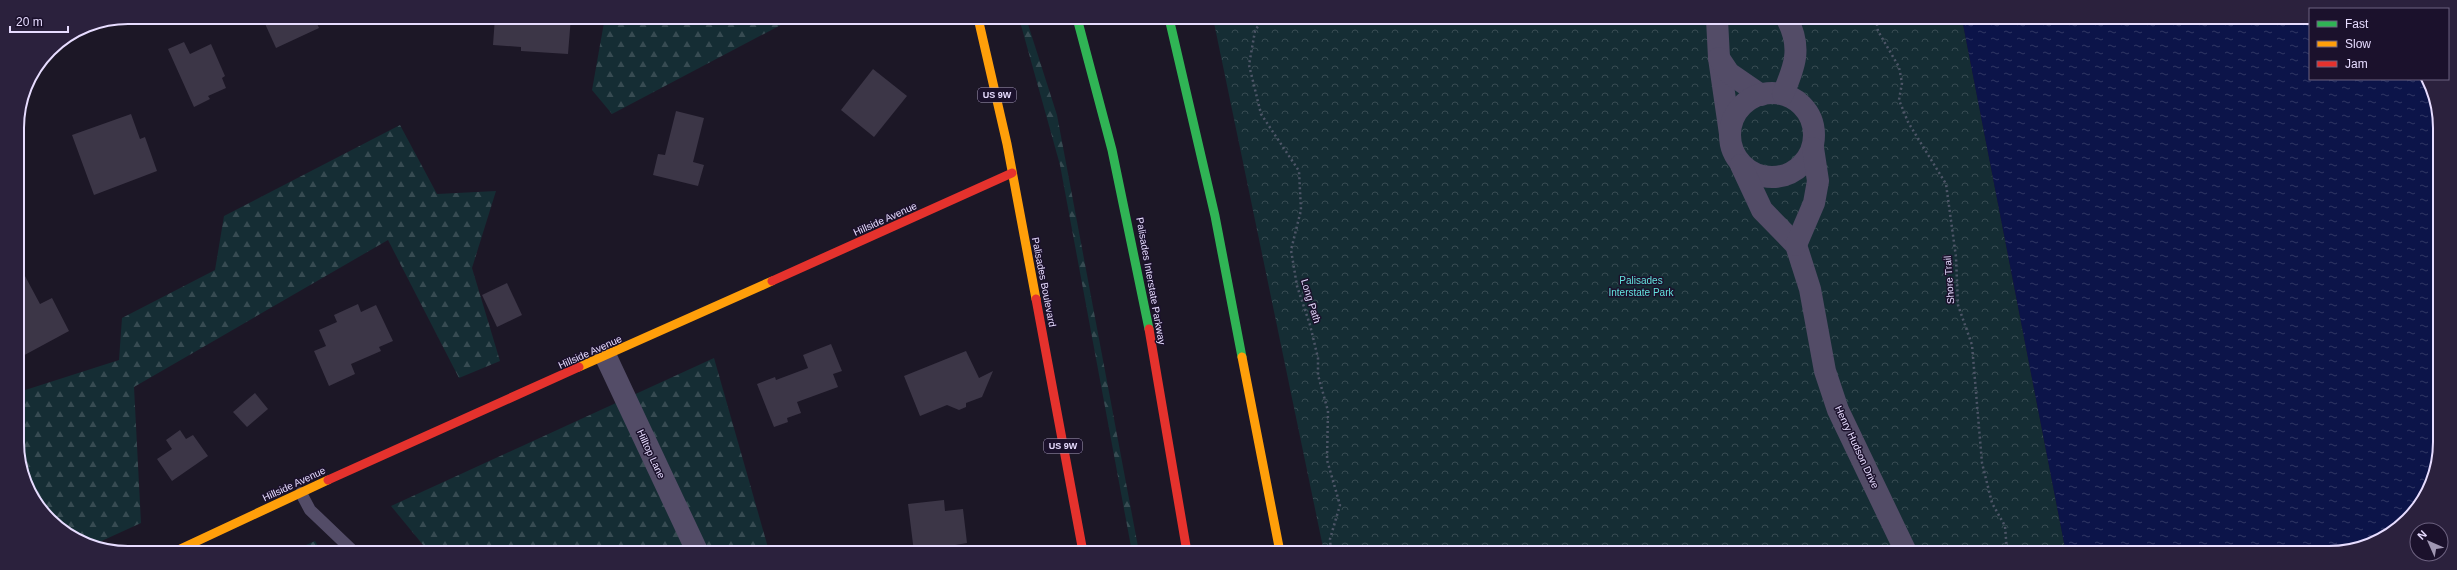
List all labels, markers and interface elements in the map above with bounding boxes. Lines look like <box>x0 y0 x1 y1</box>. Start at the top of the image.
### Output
scale bar <box>10 8 68 34</box>
legend <box>2309 8 2449 80</box>
text: 20 m <box>16 15 43 29</box>
text: Fast <box>2345 17 2369 31</box>
text: Slow <box>2345 37 2371 51</box>
text: Jam <box>2345 57 2368 71</box>
road number: US 9W <box>978 88 1016 102</box>
street label: Hillside Avenue <box>852 200 919 238</box>
street label: Palisades Interstate Parkway <box>1134 217 1168 345</box>
street label: Palisades Boulevard <box>1030 236 1058 328</box>
street label: Shore Trail <box>1942 255 1956 305</box>
park label: Palisades Interstate Park <box>1608 275 1675 298</box>
street label: Long Path <box>1299 278 1323 324</box>
street label: Hillside Avenue <box>557 333 624 371</box>
street label: Henry Hudson Drive <box>1833 404 1881 491</box>
street label: Hilltop Lane <box>635 428 667 481</box>
road number: US 9W <box>1044 439 1082 453</box>
street label: Hillside Avenue <box>261 464 328 503</box>
north arrow <box>2409 522 2449 562</box>
text: N <box>2415 528 2429 542</box>

